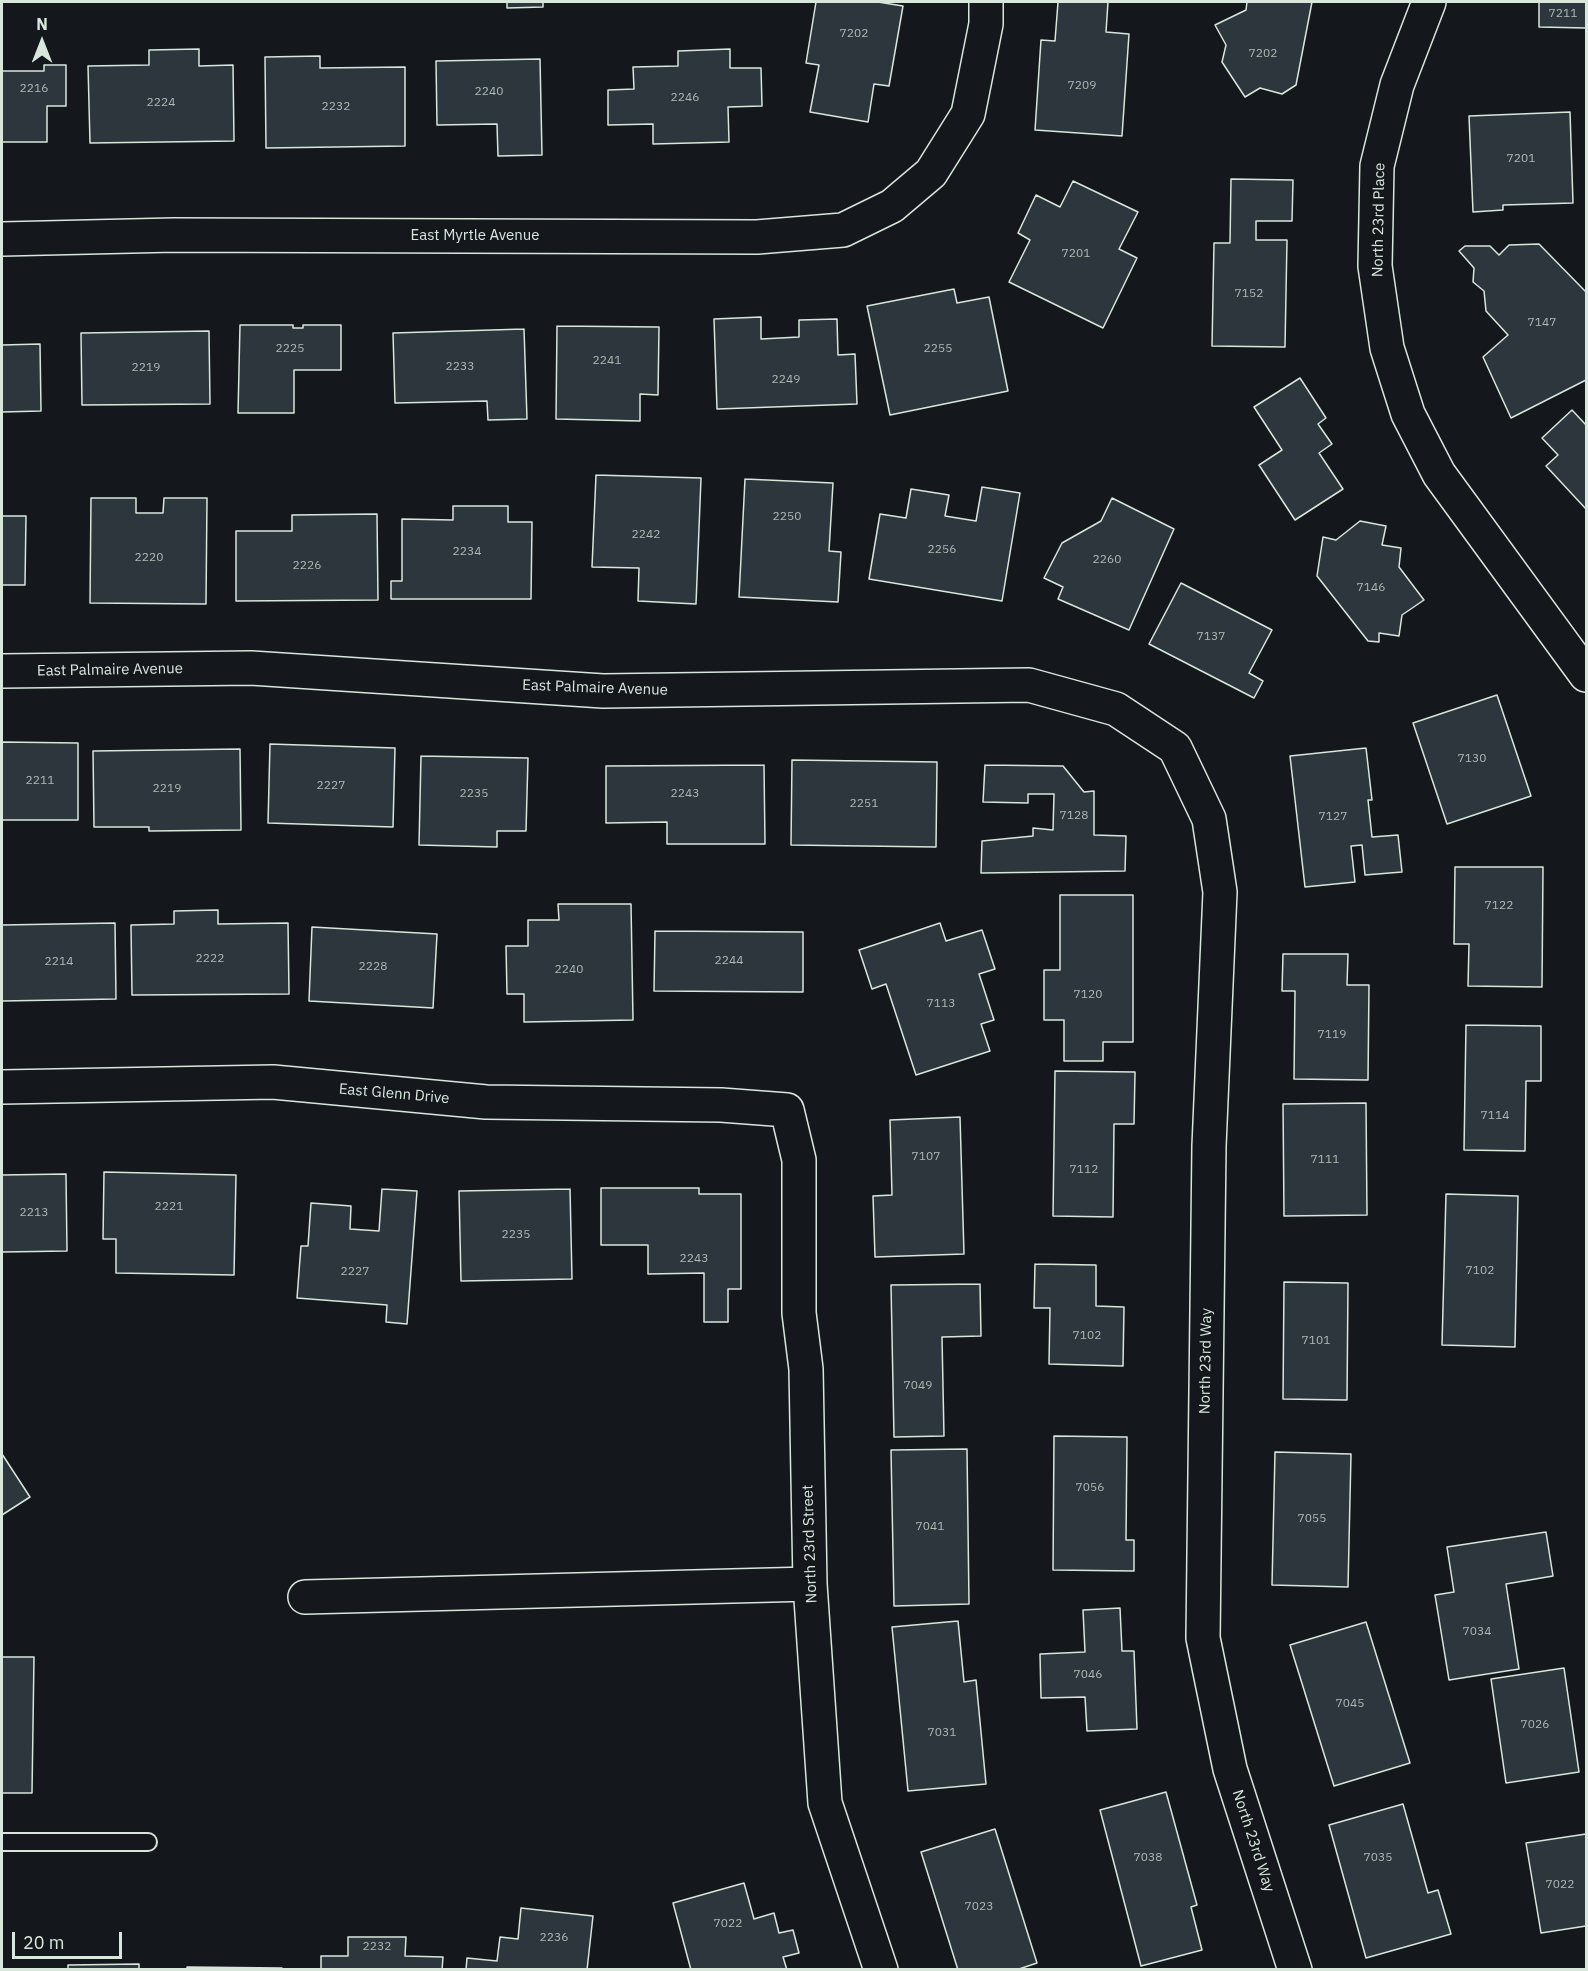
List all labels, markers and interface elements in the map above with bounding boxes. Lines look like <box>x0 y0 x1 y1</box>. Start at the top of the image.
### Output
house number: 7211 <box>1549 7 1577 21</box>
north arrow <box>12 12 72 72</box>
text: N <box>36 14 48 34</box>
house number: 7202 <box>840 27 868 41</box>
house number: 7202 <box>1249 47 1277 61</box>
house number: 7209 <box>1068 79 1096 93</box>
house number: 2216 <box>20 82 48 96</box>
house number: 2240 <box>475 85 503 99</box>
house number: 2246 <box>671 91 699 105</box>
house number: 2224 <box>147 96 175 110</box>
house number: 2232 <box>322 100 350 114</box>
house number: 7201 <box>1507 152 1535 166</box>
street label: North 23rd Place <box>1369 163 1389 277</box>
street label: East Myrtle Avenue <box>410 227 540 245</box>
house number: 7201 <box>1062 247 1090 261</box>
house number: 7152 <box>1235 287 1263 301</box>
house number: 7147 <box>1528 316 1556 330</box>
house number: 2225 <box>276 342 304 356</box>
house number: 2255 <box>924 342 952 356</box>
house number: 2241 <box>593 354 621 368</box>
house number: 2233 <box>446 360 474 374</box>
house number: 2219 <box>132 361 160 375</box>
house number: 2249 <box>772 373 800 387</box>
house number: 2250 <box>773 510 801 524</box>
house number: 2242 <box>632 528 660 542</box>
house number: 2256 <box>928 543 956 557</box>
house number: 2234 <box>453 545 481 559</box>
house number: 2220 <box>135 551 163 565</box>
house number: 2260 <box>1093 553 1121 567</box>
house number: 2226 <box>293 559 321 573</box>
house number: 7146 <box>1357 581 1385 595</box>
house number: 7137 <box>1197 630 1225 644</box>
street label: East Palmaire Avenue <box>37 660 183 680</box>
street label: East Palmaire Avenue <box>522 676 668 700</box>
house number: 7130 <box>1458 752 1486 766</box>
house number: 2211 <box>26 774 54 788</box>
house number: 2227 <box>317 779 345 793</box>
house number: 2219 <box>153 782 181 796</box>
house number: 2235 <box>460 787 488 801</box>
house number: 2243 <box>671 787 699 801</box>
house number: 2251 <box>850 797 878 811</box>
house number: 7128 <box>1060 809 1088 823</box>
house number: 7127 <box>1319 810 1347 824</box>
house number: 7122 <box>1485 899 1513 913</box>
house number: 2222 <box>196 952 224 966</box>
house number: 2244 <box>715 954 743 968</box>
house number: 2214 <box>45 955 73 969</box>
house number: 2228 <box>359 960 387 974</box>
house number: 2240 <box>555 963 583 977</box>
house number: 7120 <box>1074 988 1102 1002</box>
house number: 7113 <box>927 997 955 1011</box>
house number: 7119 <box>1318 1028 1346 1042</box>
street label: East Glenn Drive <box>338 1080 450 1108</box>
house number: 7114 <box>1481 1109 1509 1123</box>
house number: 7107 <box>912 1150 940 1164</box>
house number: 7111 <box>1311 1153 1339 1167</box>
house number: 7112 <box>1070 1163 1098 1177</box>
house number: 2221 <box>155 1200 183 1214</box>
house number: 2213 <box>20 1206 48 1220</box>
house number: 2235 <box>502 1228 530 1242</box>
house number: 2243 <box>680 1252 708 1266</box>
house number: 7102 <box>1466 1264 1494 1278</box>
house number: 2227 <box>341 1265 369 1279</box>
street label: North 23rd Way <box>1196 1308 1216 1414</box>
house number: 7102 <box>1073 1329 1101 1343</box>
house number: 7101 <box>1302 1334 1330 1348</box>
house number: 7049 <box>904 1379 932 1393</box>
house number: 7056 <box>1076 1481 1104 1495</box>
street label: North 23rd Street <box>799 1484 821 1604</box>
house number: 7055 <box>1298 1512 1326 1526</box>
house number: 7041 <box>916 1520 944 1534</box>
house number: 7034 <box>1463 1625 1491 1639</box>
house number: 7046 <box>1074 1668 1102 1682</box>
house number: 7045 <box>1336 1697 1364 1711</box>
house number: 7026 <box>1521 1718 1549 1732</box>
house number: 7031 <box>928 1726 956 1740</box>
street label: North 23rd Way <box>1228 1788 1278 1894</box>
house number: 7038 <box>1134 1851 1162 1865</box>
house number: 7035 <box>1364 1851 1392 1865</box>
house number: 7022 <box>1546 1878 1574 1892</box>
house number: 7023 <box>965 1900 993 1914</box>
house number: 7022 <box>714 1917 742 1931</box>
scale bar <box>15 1920 124 1958</box>
text: 20 m <box>23 1931 65 1954</box>
house number: 2236 <box>540 1931 568 1945</box>
house number: 2232 <box>363 1940 391 1954</box>

